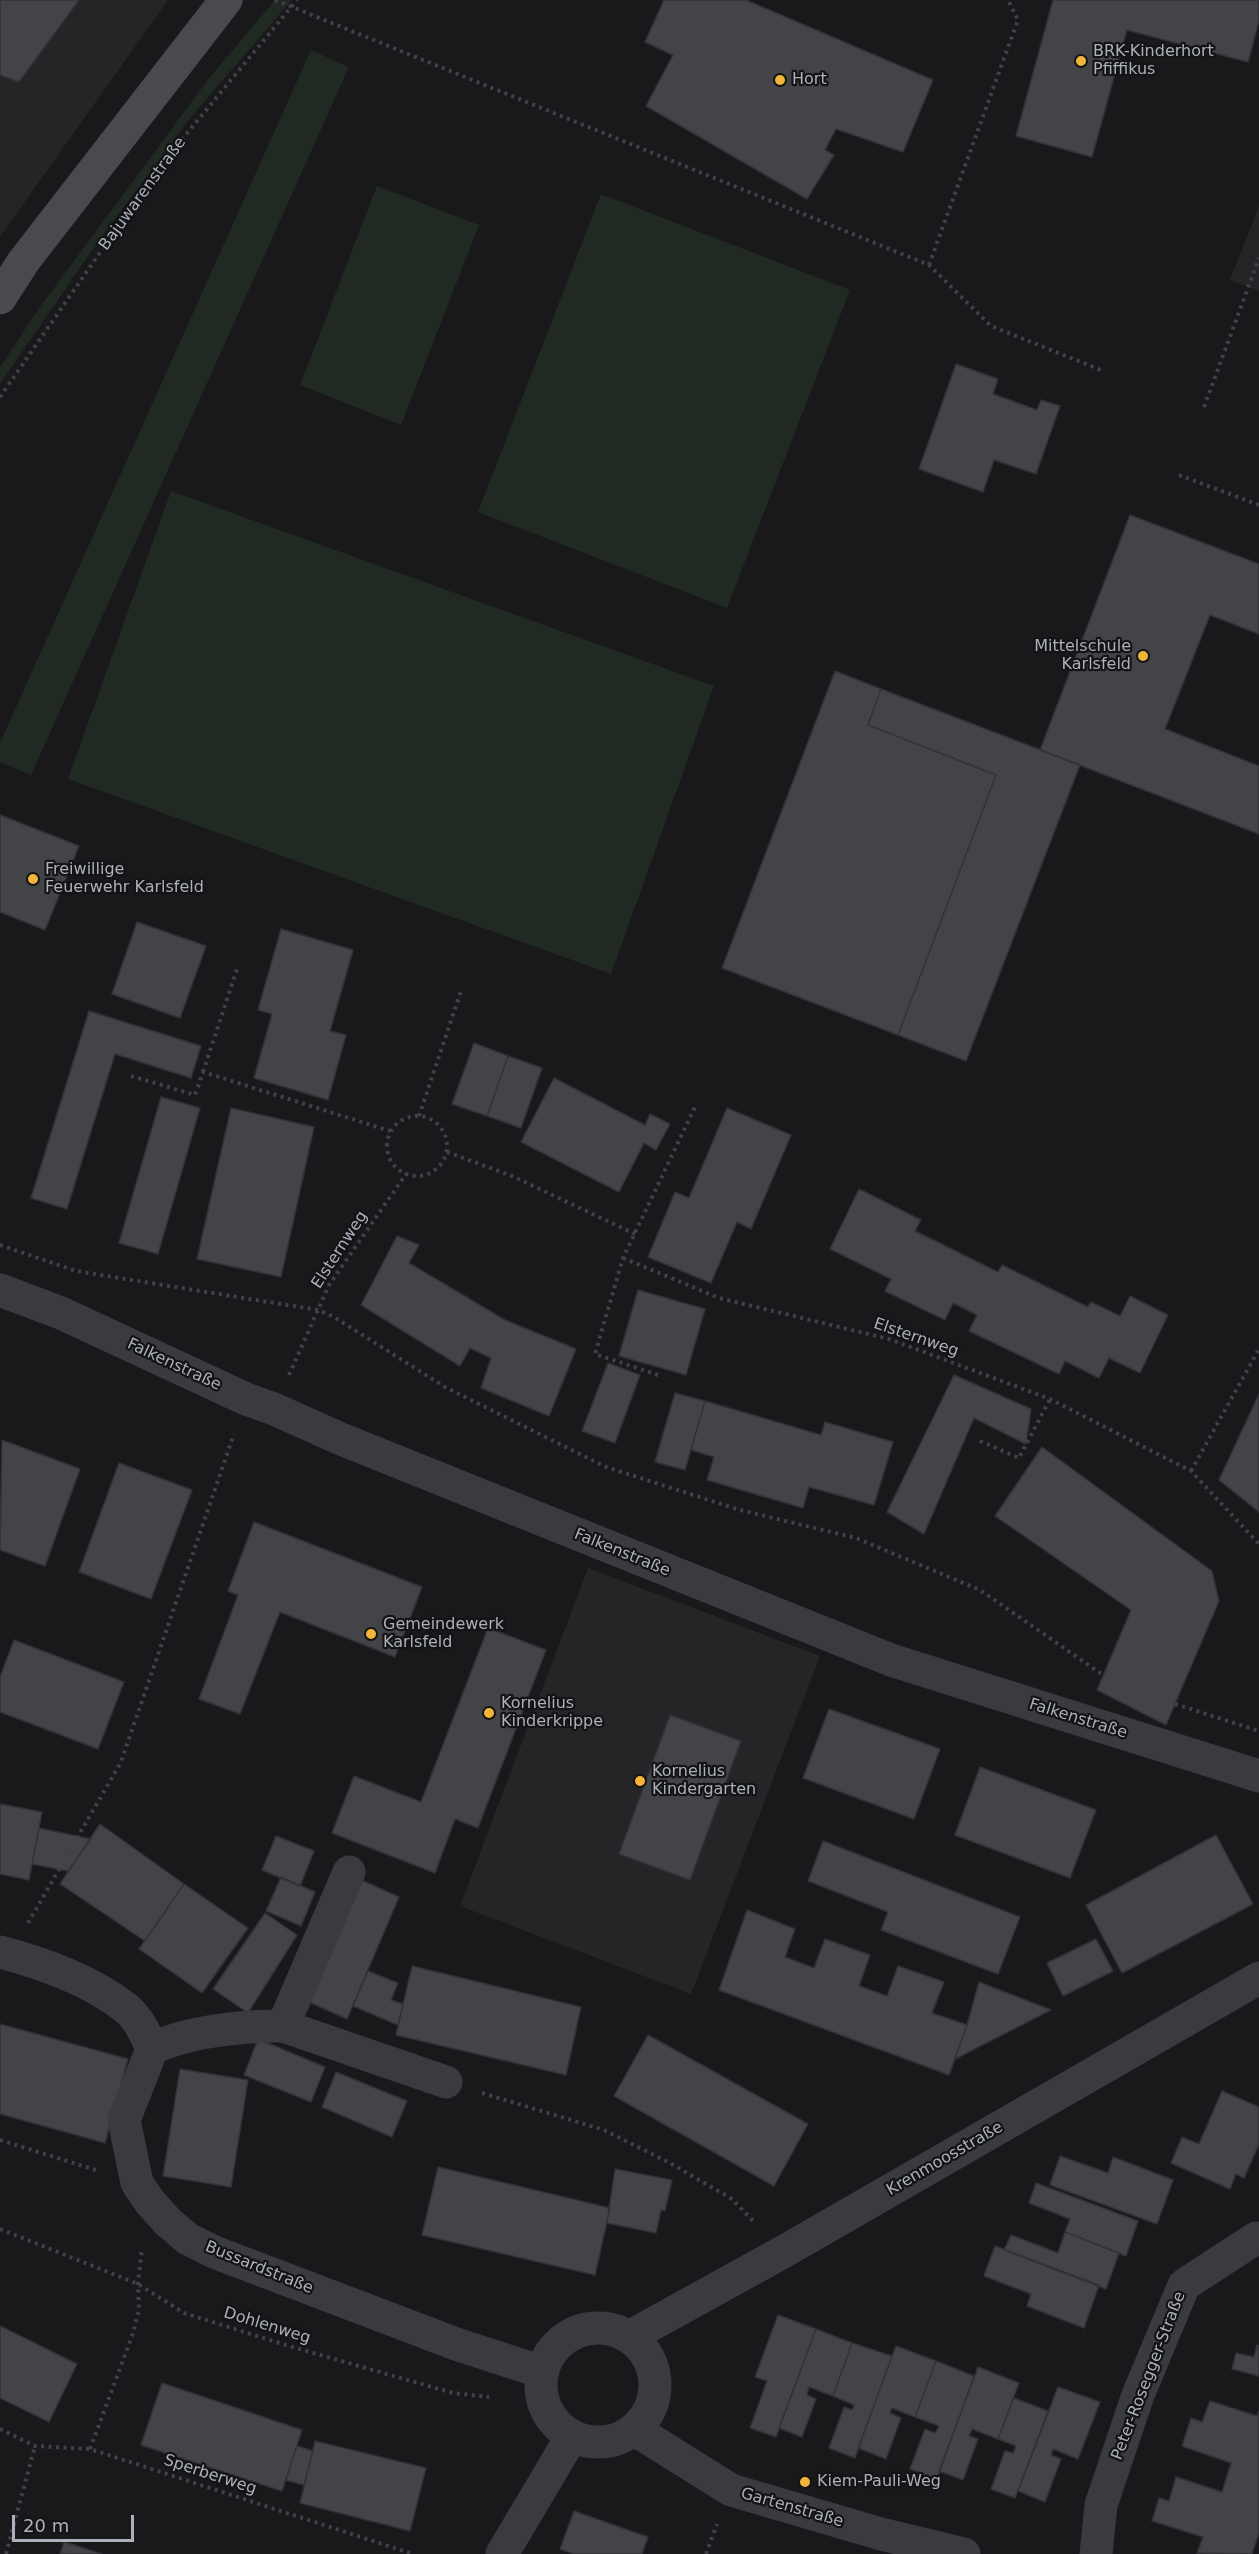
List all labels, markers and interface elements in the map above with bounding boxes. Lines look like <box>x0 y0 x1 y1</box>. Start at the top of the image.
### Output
place label: BRK-Kinderhort Pfiffikus <box>1093 42 1214 80</box>
marker: BRK-Kinderhort Pfiffikus <box>1074 54 1088 68</box>
place label: Hort <box>792 70 827 90</box>
marker: Hort <box>773 73 787 87</box>
street label: Bajuwarenstraße <box>95 134 191 254</box>
place label: Mittelschule Karlsfeld <box>1034 637 1131 675</box>
marker: Mittelschule Karlsfeld <box>1136 649 1150 663</box>
place label: Freiwillige Feuerwehr Karlsfeld <box>45 860 204 898</box>
marker: Freiwillige Feuerwehr Karlsfeld <box>26 872 40 886</box>
street label: Elsternweg <box>308 1208 372 1292</box>
street label: Elsternweg <box>871 1315 961 1361</box>
street label: Falkenstraße <box>124 1335 224 1395</box>
street label: Falkenstraße <box>571 1525 673 1581</box>
place label: Gemeindewerk Karlsfeld <box>383 1615 504 1653</box>
marker: Gemeindewerk Karlsfeld <box>364 1627 378 1641</box>
place label: Kornelius Kinderkrippe <box>501 1694 603 1732</box>
street label: Falkenstraße <box>1027 1695 1129 1743</box>
marker: Kornelius Kinderkrippe <box>482 1706 496 1720</box>
place label: Kornelius Kindergarten <box>652 1762 756 1800</box>
marker: Kornelius Kindergarten <box>633 1774 647 1788</box>
street label: Krenmoosstraße <box>883 2118 1007 2200</box>
street label: Bussardstraße <box>202 2238 316 2298</box>
street label: Peter-Rosegger-Straße <box>1108 2289 1190 2463</box>
street label: Dohlenweg <box>221 2304 313 2348</box>
street label: Sperberweg <box>161 2451 259 2499</box>
place label: Kiem-Pauli-Weg <box>817 2472 941 2492</box>
marker: Kiem-Pauli-Weg <box>798 2475 812 2489</box>
street label: Gartenstraße <box>738 2484 846 2532</box>
scale bar <box>15 2503 136 2541</box>
text: 20 m <box>23 2515 69 2536</box>

